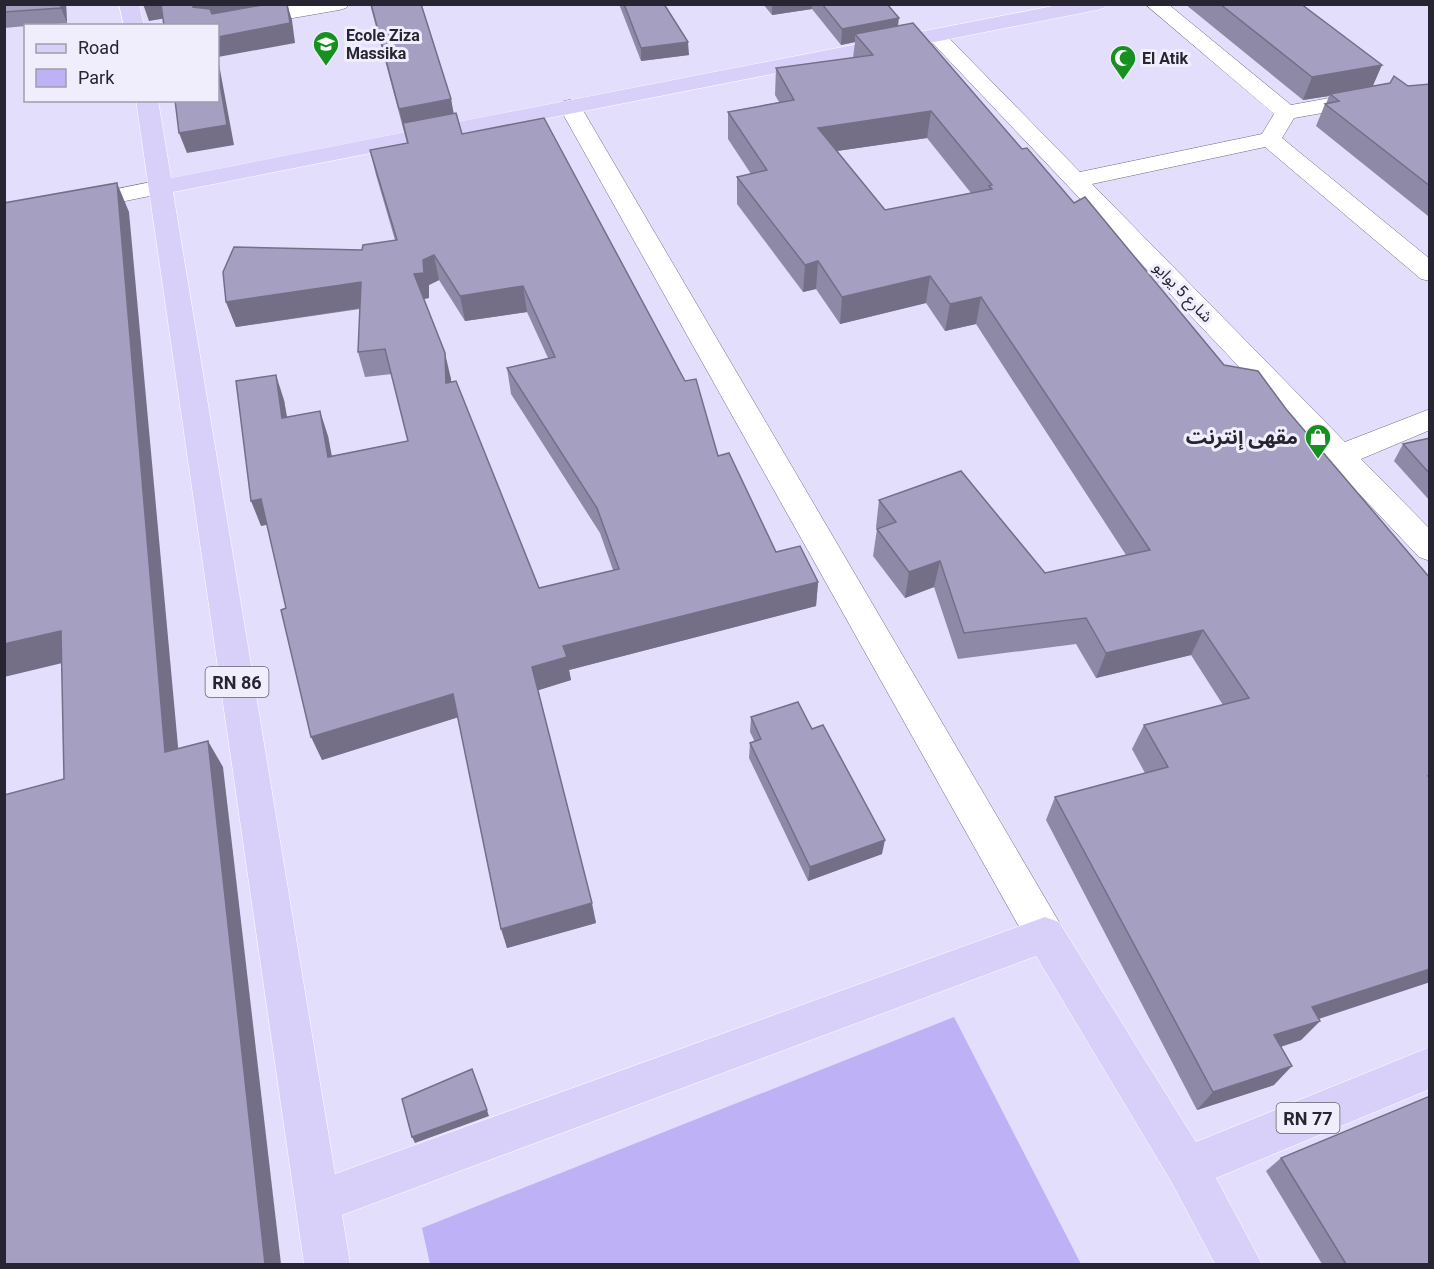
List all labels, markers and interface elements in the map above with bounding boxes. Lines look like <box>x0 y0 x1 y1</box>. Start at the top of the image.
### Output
legend <box>24 24 219 102</box>
place label: Ecole Ziza Massika <box>346 26 420 63</box>
school or university icon: Ecole Ziza Massika <box>311 29 341 67</box>
text: Road <box>78 37 119 58</box>
mosque icon: El Atik <box>1108 43 1138 81</box>
place label: El Atik <box>1142 49 1188 68</box>
text: Park <box>78 67 115 88</box>
street label: شارع 5 يوايو <box>1147 258 1216 328</box>
shop icon: مقهى إنترنت <box>1303 422 1333 460</box>
place label: مقهى إنترنت <box>1186 425 1298 451</box>
road number: RN 86 <box>206 667 268 697</box>
road number: RN 77 <box>1276 1103 1340 1133</box>

